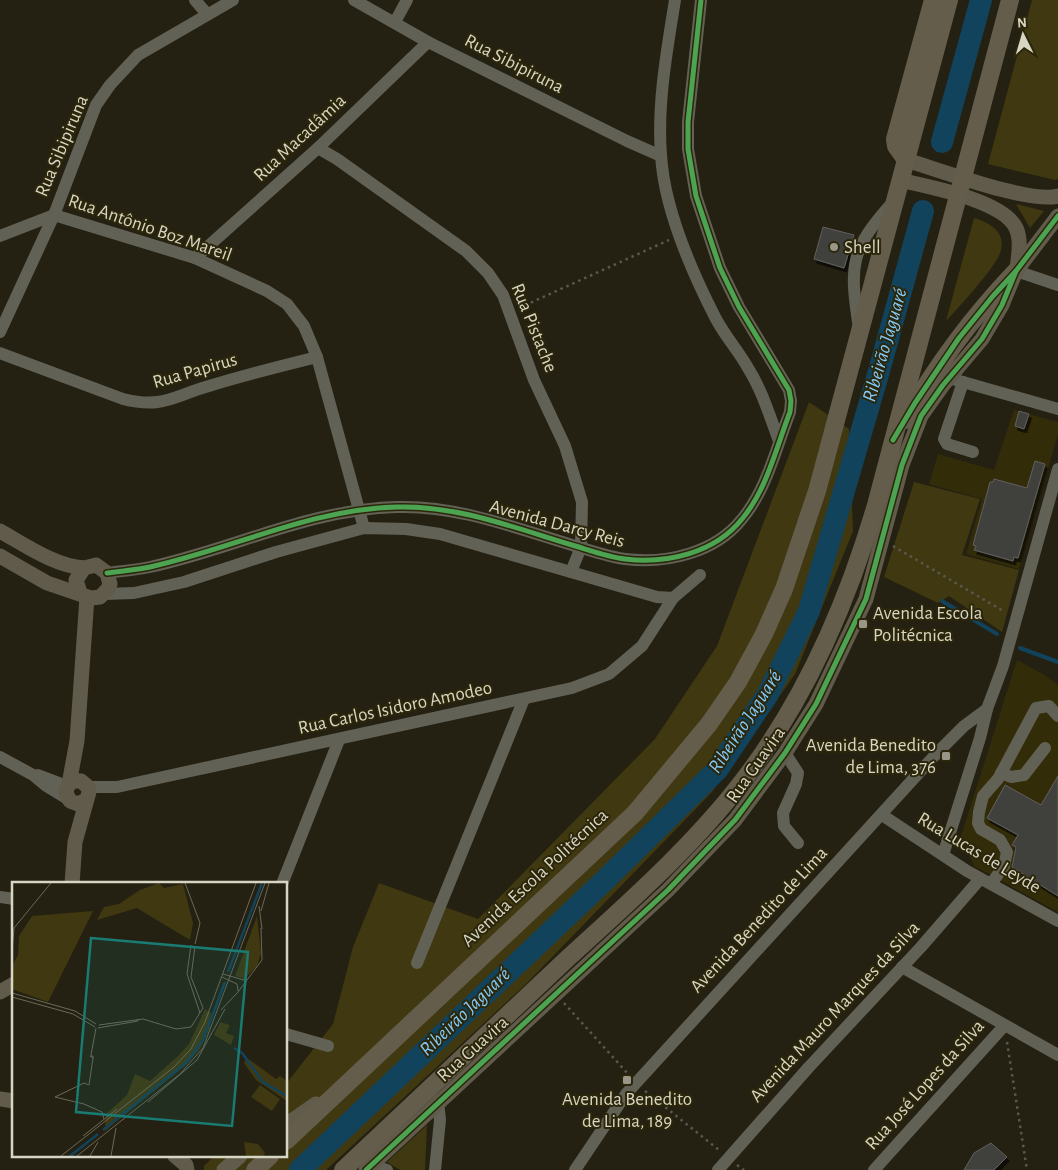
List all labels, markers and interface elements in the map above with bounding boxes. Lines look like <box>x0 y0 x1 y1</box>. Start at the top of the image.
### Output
north arrow <box>998 10 1048 60</box>
text: N <box>1016 16 1027 30</box>
street label: Rua Sibipiruna <box>461 31 567 97</box>
street label: Rua Macadâmia <box>250 91 350 185</box>
street label: Rua Sibipiruna <box>32 92 92 200</box>
street label: Rua Antônio Boz Mareil <box>66 191 234 265</box>
place label: Shell <box>844 238 881 257</box>
marker: Shell <box>828 241 840 253</box>
street label: Rua Pistache <box>508 281 560 375</box>
water label: Ribeirão Jaguaré <box>859 285 911 404</box>
street label: Rua Papirus <box>151 350 239 392</box>
street label: Avenida Darcy Reis <box>487 497 627 551</box>
place label: Avenida Escola Politécnica <box>873 604 983 645</box>
marker: Avenida Escola Politécnica <box>857 618 869 630</box>
water label: Ribeirão Jaguaré <box>705 667 786 777</box>
street label: Rua Carlos Isidoro Amodeo <box>296 678 494 738</box>
street label: Rua Guavira <box>723 723 789 807</box>
place label: Avenida Benedito de Lima, 376 <box>806 736 936 777</box>
marker: Avenida Benedito de Lima, 376 <box>940 750 952 762</box>
street label: Avenida Escola Politécnica <box>458 805 612 951</box>
street label: Rua Lucas de Leyde <box>914 809 1044 897</box>
street label: Avenida Benedito de Lima <box>687 843 831 997</box>
inset map <box>12 882 288 1158</box>
street label: Avenida Mauro Marques da Silva <box>746 918 924 1106</box>
water label: Ribeirão Jaguaré <box>416 964 515 1060</box>
street label: Rua Guavira <box>434 1012 512 1086</box>
street label: Rua José Lopes da Silva <box>862 1016 988 1154</box>
marker: Avenida Benedito de Lima, 189 <box>621 1074 633 1086</box>
place label: Avenida Benedito de Lima, 189 <box>562 1090 692 1131</box>

